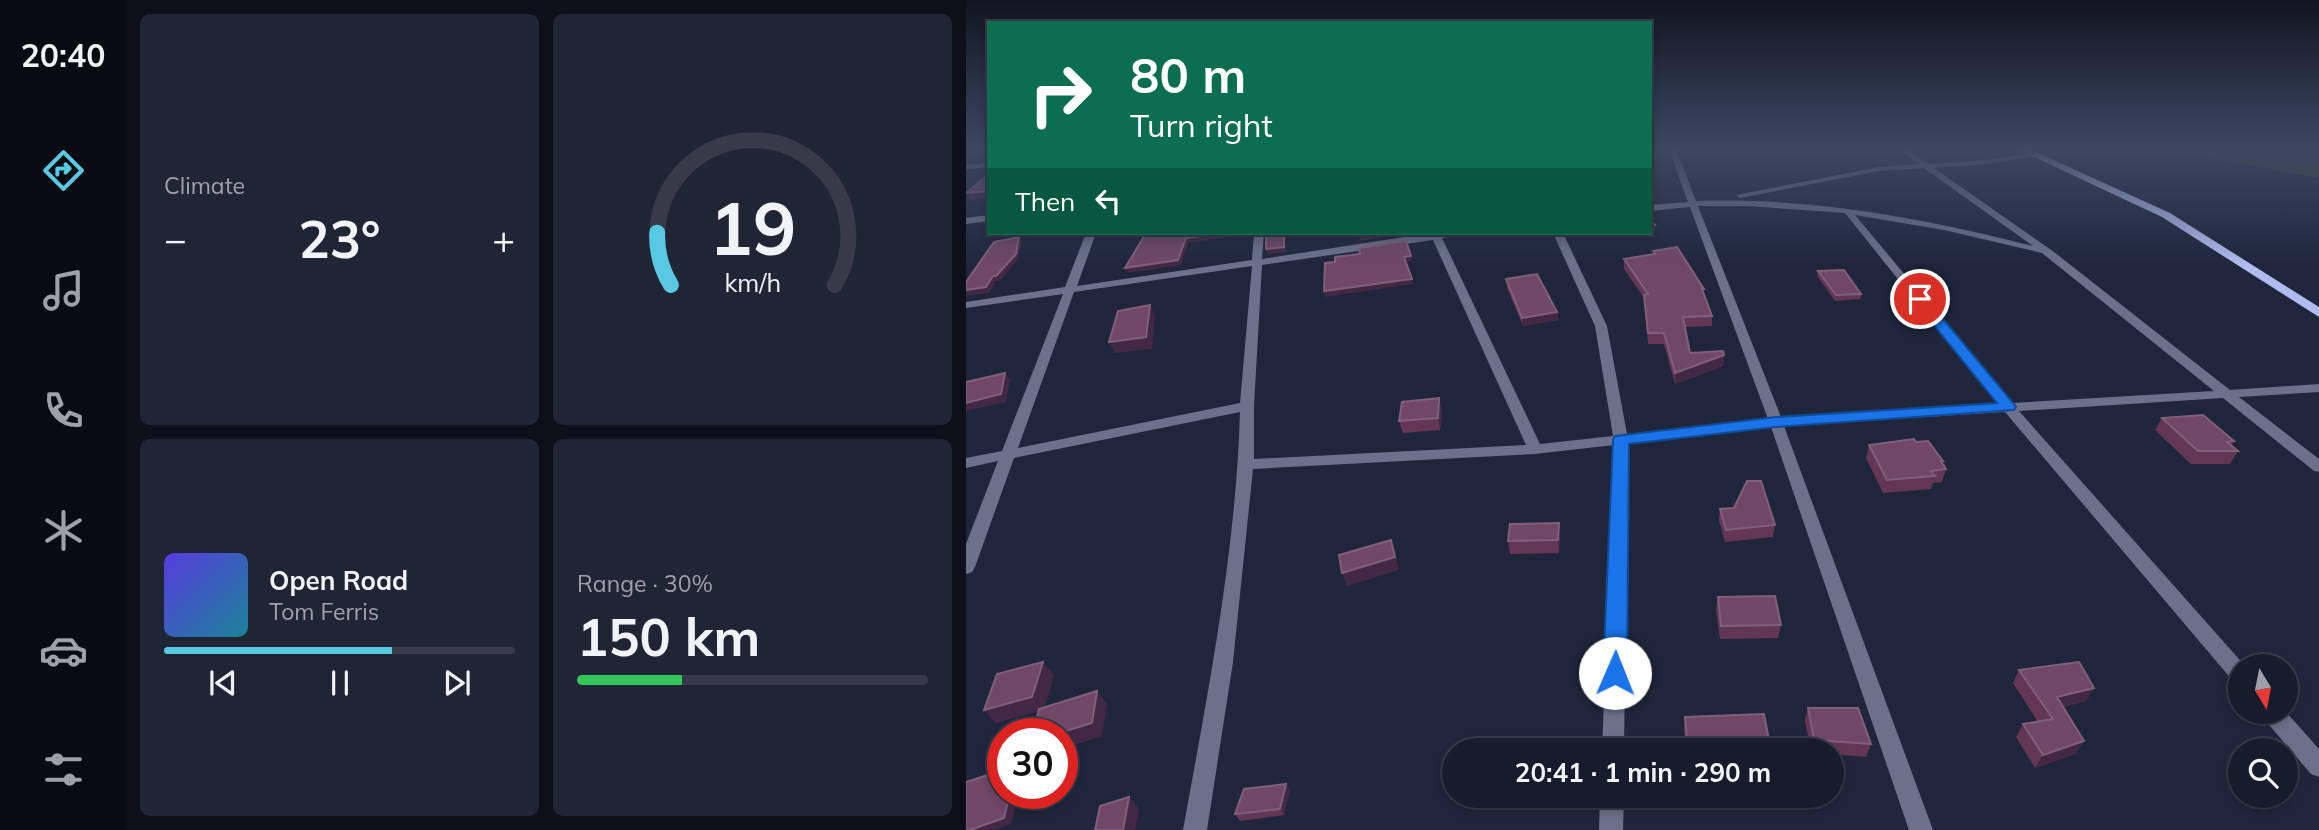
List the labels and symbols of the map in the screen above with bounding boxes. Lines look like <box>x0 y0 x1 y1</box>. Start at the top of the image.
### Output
pin <box>1890 269 1950 329</box>
position arrow <box>1578 636 1652 710</box>
north arrow <box>2228 654 2298 724</box>
speed limit sign: 30 <box>987 718 1078 809</box>

